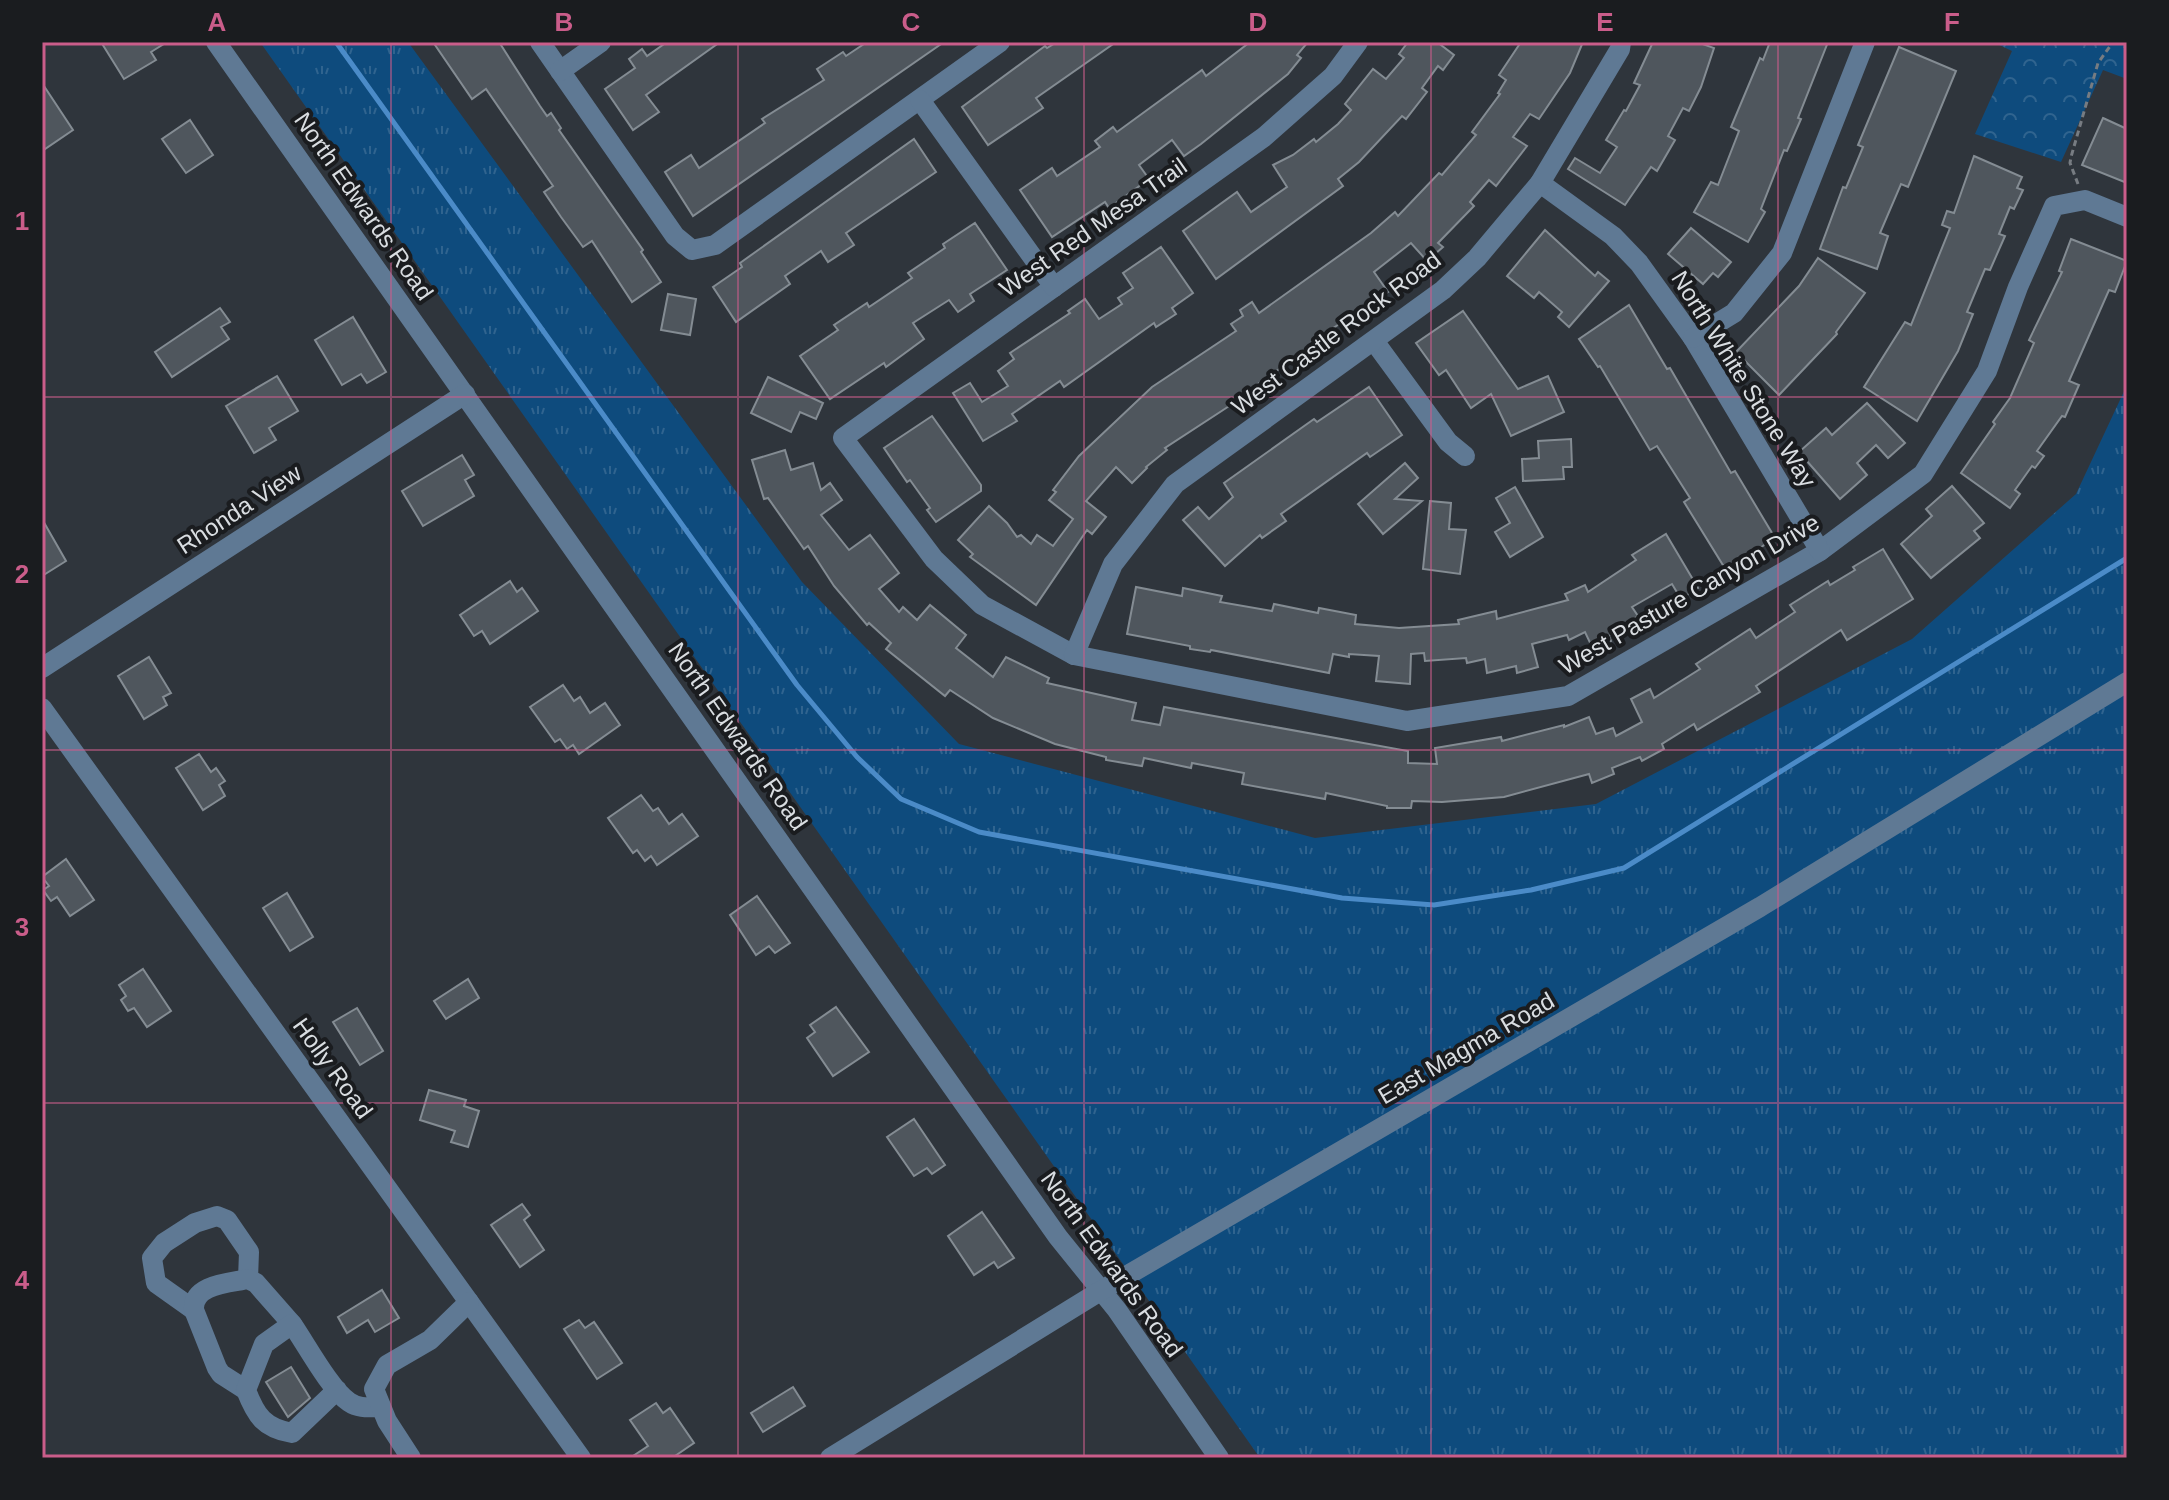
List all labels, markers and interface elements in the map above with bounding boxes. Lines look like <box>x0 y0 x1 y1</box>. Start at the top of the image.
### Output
text: A <box>208 7 227 37</box>
text: B <box>555 7 573 37</box>
text: C <box>902 7 921 37</box>
text: D <box>1249 7 1267 37</box>
text: E <box>1596 7 1614 37</box>
text: F <box>1944 7 1960 37</box>
street label: North Edwards Road <box>289 107 439 305</box>
street label: West Red Mesa Trail <box>994 152 1192 302</box>
text: 1 <box>15 206 29 236</box>
street label: West Castle Rock Road <box>1226 246 1446 420</box>
street label: North White Stone Way <box>1666 266 1822 492</box>
street label: Rhonda View <box>172 459 307 559</box>
street label: West Pasture Canyon Drive <box>1554 508 1824 680</box>
text: 2 <box>15 559 29 589</box>
street label: North Edwards Road <box>663 637 813 835</box>
text: 3 <box>15 912 29 942</box>
street label: East Magma Road <box>1373 987 1559 1109</box>
street label: Holly Road <box>288 1013 378 1123</box>
street label: North Edwards Road <box>1036 1166 1188 1362</box>
text: 4 <box>15 1265 30 1295</box>

